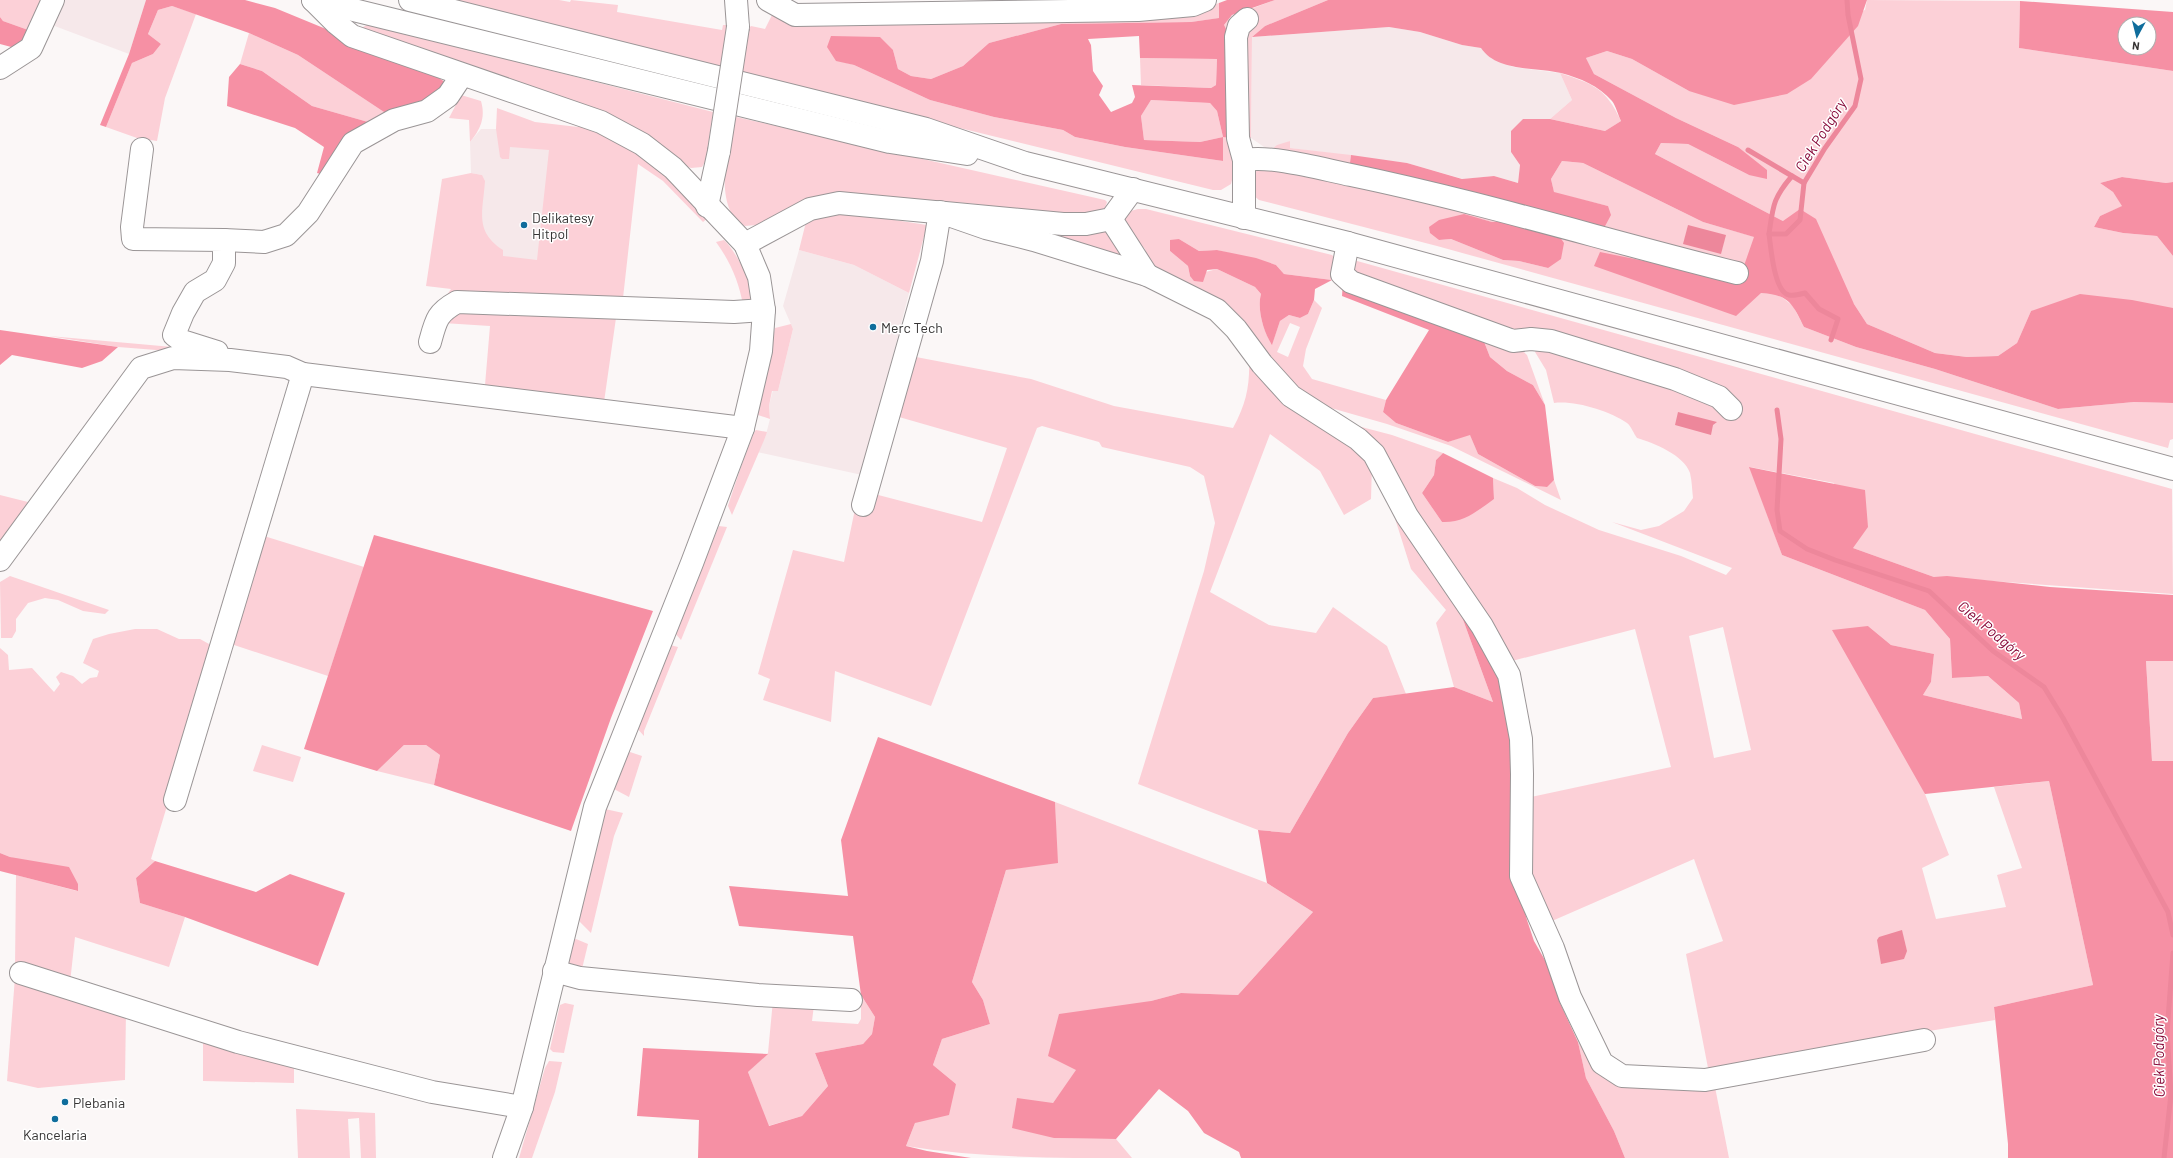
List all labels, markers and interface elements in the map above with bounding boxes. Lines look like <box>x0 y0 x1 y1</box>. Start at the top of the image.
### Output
north arrow <box>2117 16 2157 56</box>
text: N <box>2131 40 2140 53</box>
water label: Ciek Podgóry <box>1790 94 1850 175</box>
place label: Delikatesy Hitpol <box>532 209 594 242</box>
marker: Delikatesy Hitpol <box>519 220 529 230</box>
place label: Merc Tech <box>881 319 943 336</box>
marker: Merc Tech <box>868 322 878 332</box>
water label: Ciek Podgóry <box>1955 597 2030 664</box>
water label: Ciek Podgóry <box>2148 1013 2168 1098</box>
place label: Plebania <box>73 1094 125 1111</box>
marker: Plebania <box>60 1097 70 1107</box>
marker: Kancelaria <box>50 1114 60 1124</box>
place label: Kancelaria <box>23 1126 87 1143</box>

